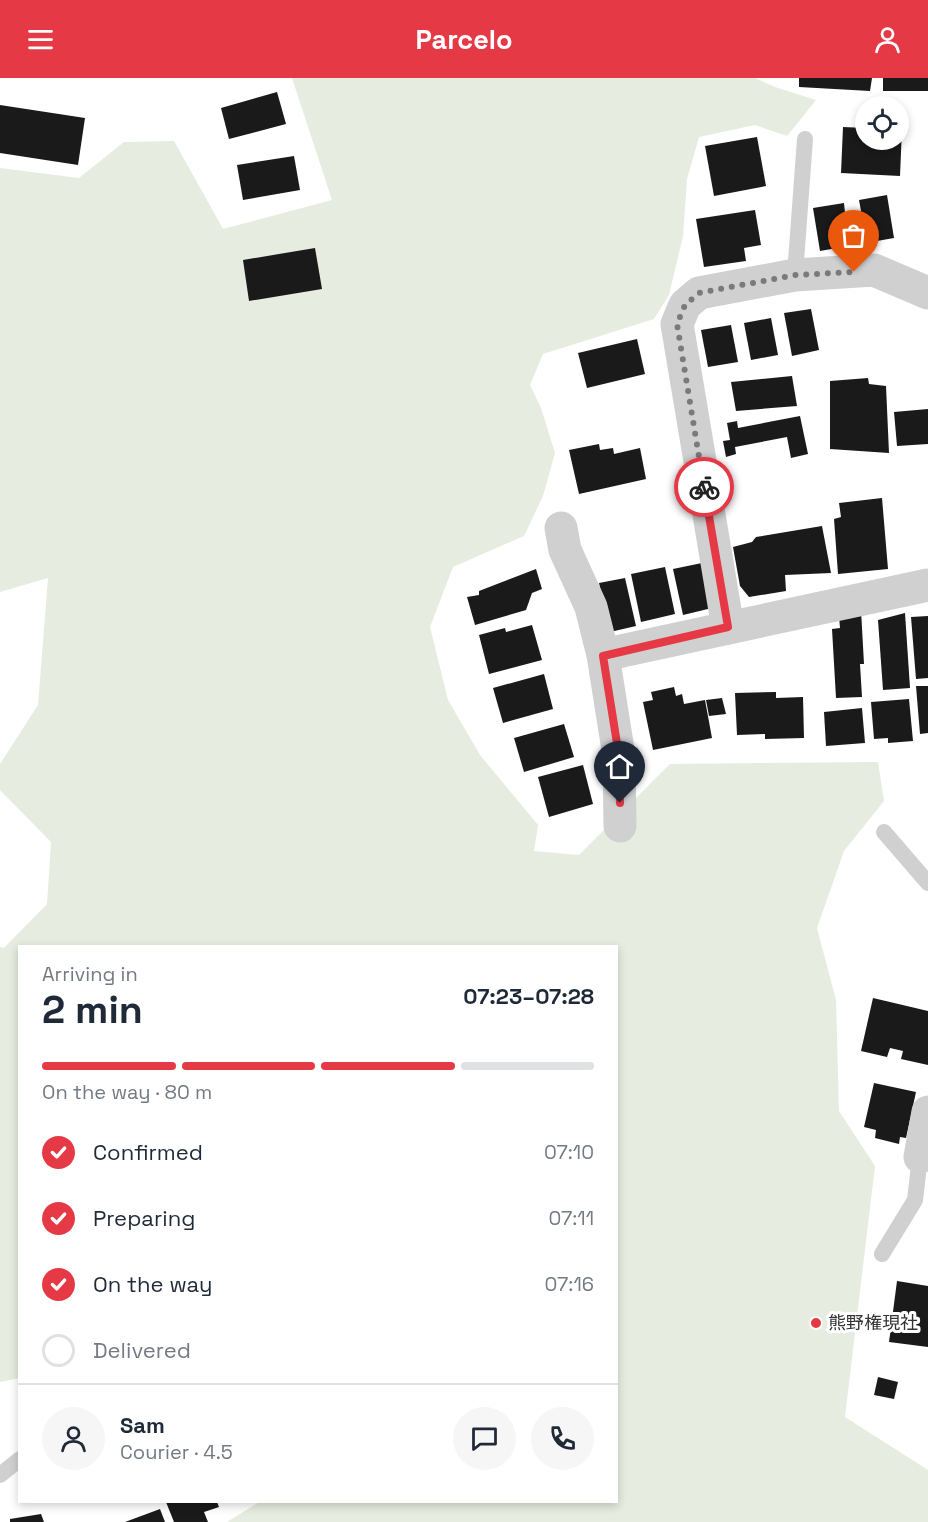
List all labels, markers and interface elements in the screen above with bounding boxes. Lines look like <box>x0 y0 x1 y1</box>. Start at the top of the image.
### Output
text: Parcelo <box>416 22 512 57</box>
icon: menu <box>24 23 57 56</box>
icon: person <box>871 23 904 56</box>
map controls <box>855 96 909 150</box>
button: locate <box>855 96 909 150</box>
pin <box>828 210 879 272</box>
icon: bag <box>837 219 870 252</box>
courier <box>674 457 734 517</box>
icon: bike <box>688 471 721 504</box>
pin <box>594 741 645 803</box>
icon: home <box>603 750 636 783</box>
text: Arriving in <box>42 961 138 987</box>
text: 07:23–07:28 <box>463 982 594 1010</box>
text: 2 min <box>42 985 143 1034</box>
text: On the way · 80 m <box>42 1079 212 1105</box>
icon: check <box>42 1136 75 1169</box>
text: Confirmed <box>93 1138 203 1166</box>
text: 07:10 <box>544 1139 594 1165</box>
icon: check <box>42 1202 75 1235</box>
text: Preparing <box>93 1204 195 1232</box>
text: 07:11 <box>548 1205 594 1231</box>
icon: check <box>42 1268 75 1301</box>
text: On the way <box>93 1270 212 1298</box>
text: 07:16 <box>545 1271 594 1297</box>
place label: 熊野権現社 <box>828 1311 918 1334</box>
marker: 熊野権現社 <box>809 1316 823 1330</box>
text: Delivered <box>93 1336 191 1364</box>
button: person <box>42 1407 105 1470</box>
button: chat <box>453 1407 516 1470</box>
button: phone <box>531 1407 594 1470</box>
text: Sam <box>120 1411 165 1439</box>
text: Courier · 4.5 <box>120 1439 233 1465</box>

